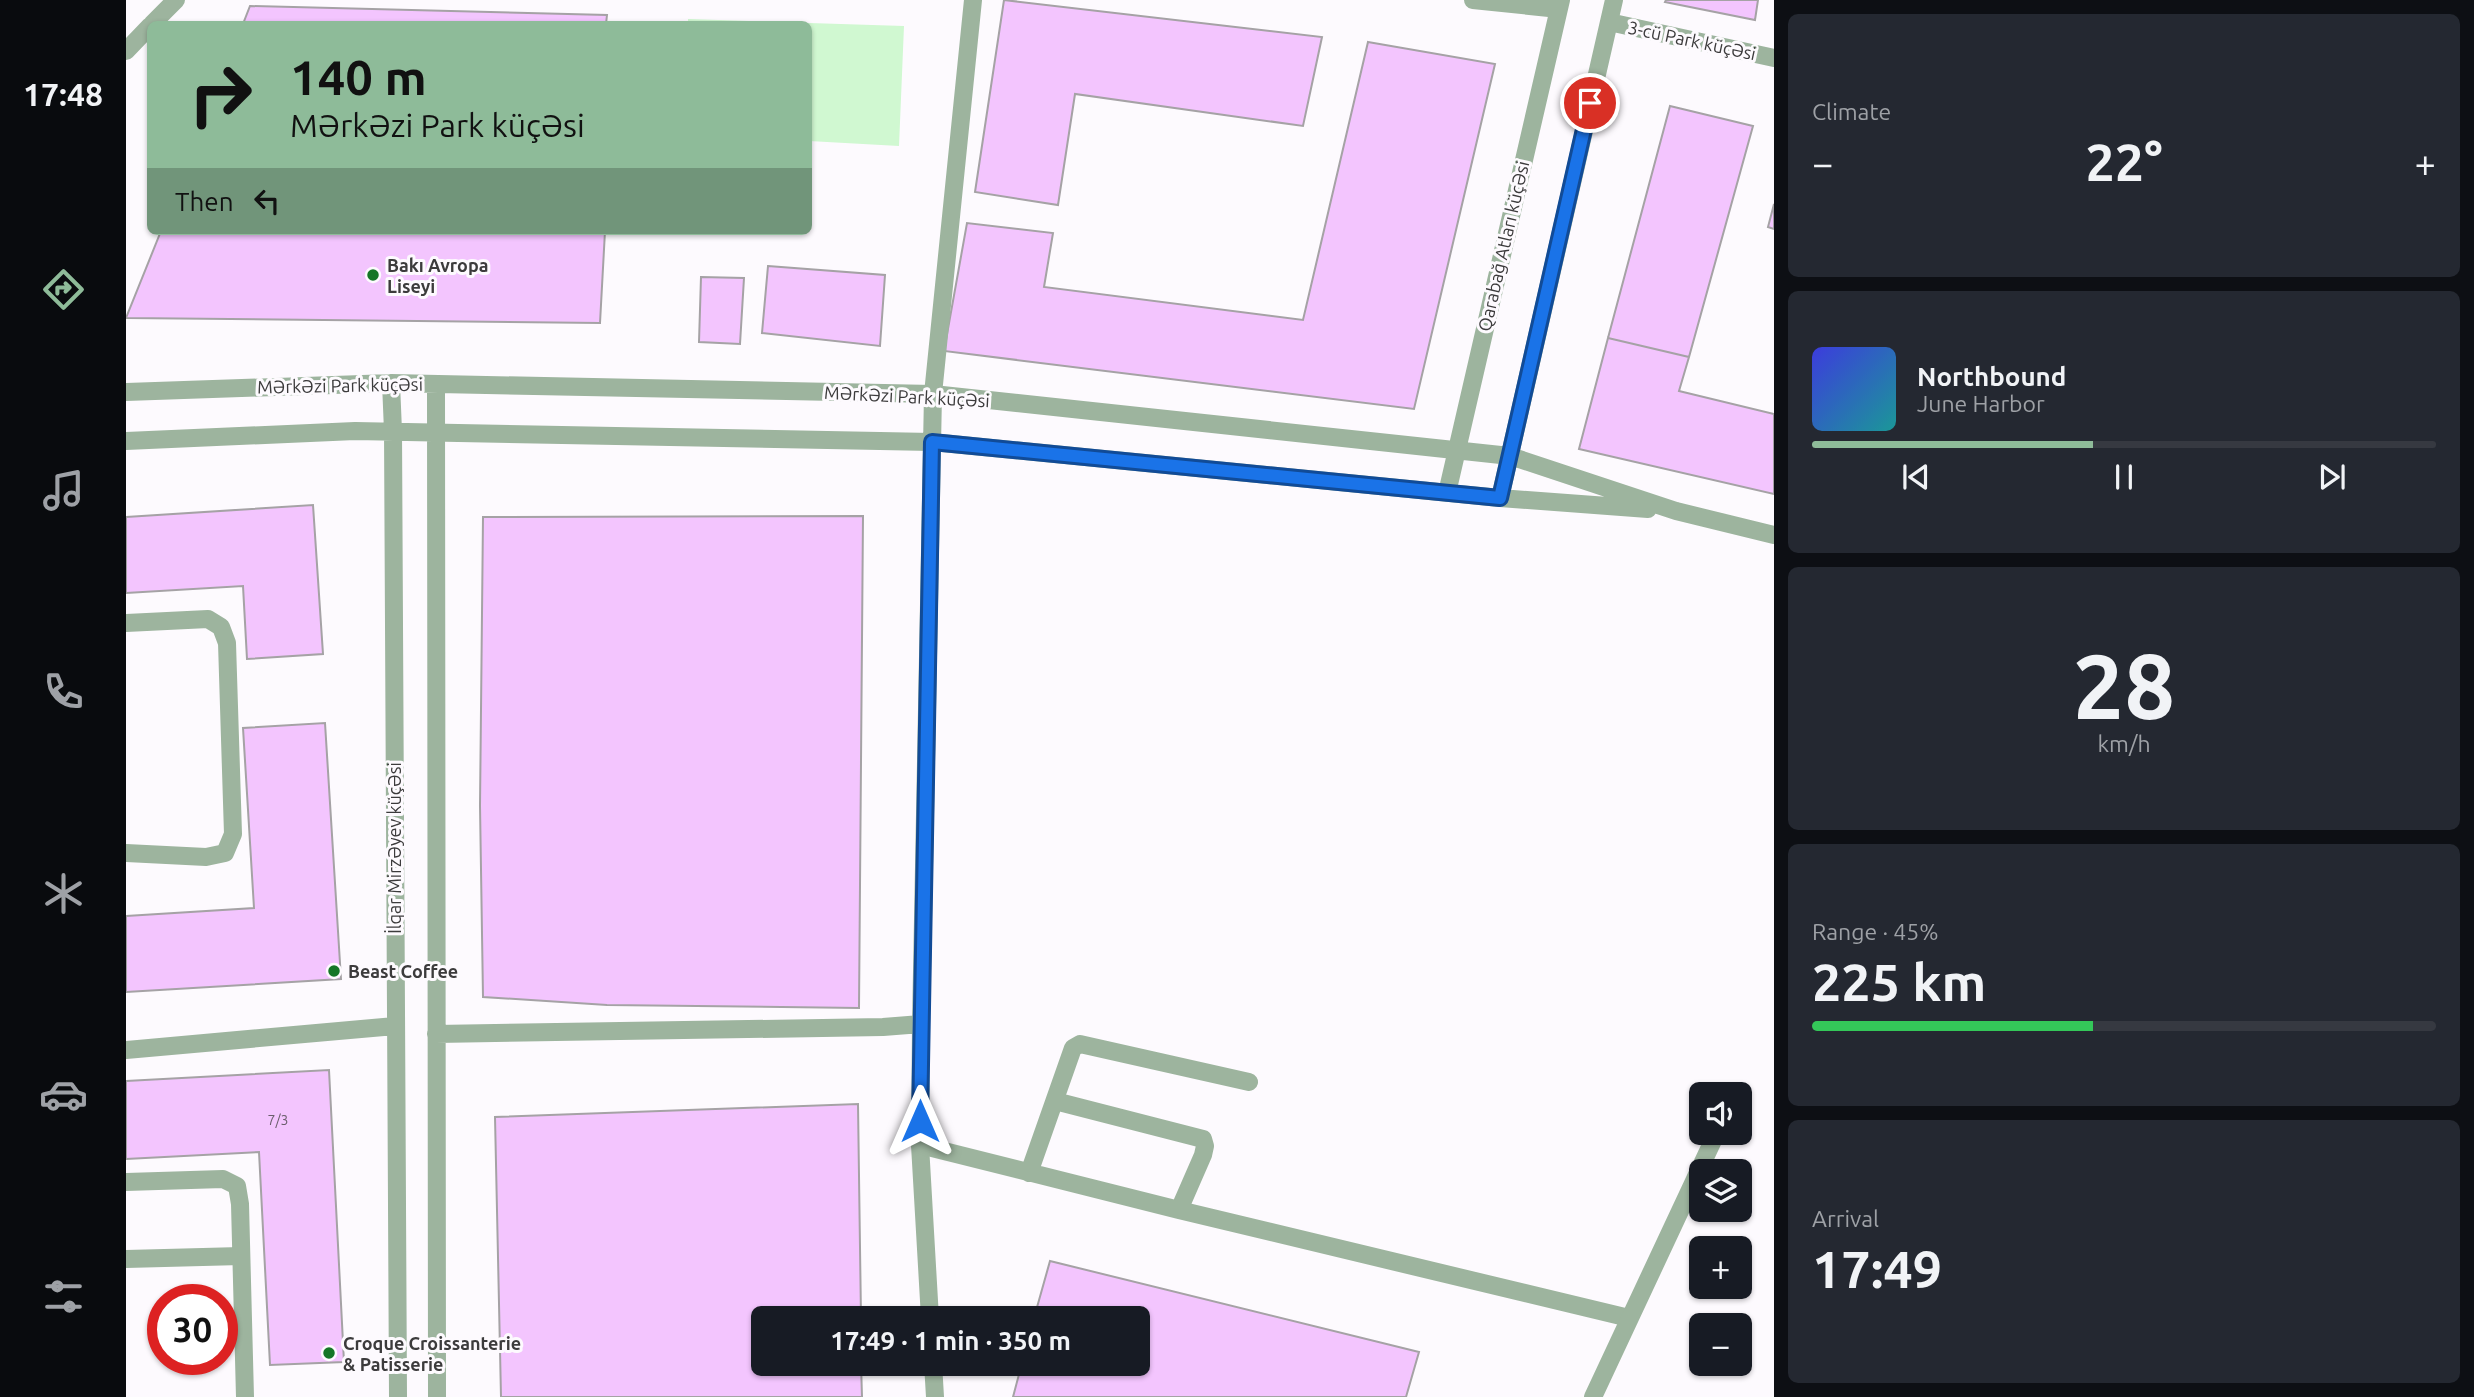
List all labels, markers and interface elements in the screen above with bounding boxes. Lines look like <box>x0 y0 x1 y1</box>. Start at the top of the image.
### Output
street label: 3-cü Park küçəsi <box>1626 17 1758 63</box>
icon: right <box>175 49 266 140</box>
text: 140 m <box>290 49 427 104</box>
pin <box>1560 73 1620 133</box>
text: 17:48 <box>23 76 103 112</box>
icon: arrive <box>1571 84 1609 122</box>
text: Climate <box>1812 99 1891 124</box>
text: Mərkəzi Park küçəsi <box>290 107 585 143</box>
text: 22° <box>2085 133 2163 191</box>
text: − <box>1812 142 1833 184</box>
text: + <box>2415 142 2436 184</box>
street label: Qarabağ Atları küçəsi <box>1474 159 1533 333</box>
icon: left <box>248 182 286 220</box>
text: Then <box>175 187 234 216</box>
place label: Bakı Avropa Liseyi <box>387 255 488 296</box>
icon: directions <box>39 265 88 314</box>
marker: Bakı Avropa Liseyi <box>365 267 381 283</box>
text: Northbound <box>1917 362 2066 391</box>
street label: Mərkəzi Park küçəsi <box>257 374 423 396</box>
street label: Mərkəzi Park küçəsi <box>824 382 990 410</box>
text: June Harbor <box>1917 391 2045 416</box>
icon: previous <box>1897 458 1935 496</box>
icon: pause <box>2105 458 2143 496</box>
icon: next <box>2313 458 2351 496</box>
icon: music <box>39 466 88 515</box>
text: 28 <box>2073 634 2175 736</box>
icon: phone <box>39 667 88 716</box>
text: km/h <box>2097 731 2151 756</box>
street label: İlqar Mirzəyev küçəsi <box>384 762 404 934</box>
icon: climate <box>39 869 88 918</box>
text: Range · 45% <box>1812 919 1939 944</box>
text: 225 km <box>1812 953 1986 1011</box>
place label: Beast Coffee <box>348 961 458 981</box>
marker: Beast Coffee <box>326 963 342 979</box>
icon: car <box>39 1070 88 1119</box>
map controls <box>1689 1082 1752 1376</box>
button: sound <box>1689 1082 1752 1145</box>
position arrow <box>883 1084 957 1158</box>
house number: 7/3 <box>268 1112 288 1128</box>
button: layers <box>1689 1159 1752 1222</box>
text: Arrival <box>1812 1206 1879 1231</box>
button: + <box>1689 1236 1752 1299</box>
text: 17:49 <box>1812 1240 1942 1298</box>
icon: filters <box>39 1272 88 1321</box>
speed limit sign: 30 <box>147 1284 238 1375</box>
button: − <box>1689 1313 1752 1376</box>
text: 17:49 · 1 min · 350 m <box>830 1326 1071 1355</box>
place label: Croque Croissanterie & Patisserie <box>343 1333 521 1374</box>
marker: Croque Croissanterie & Patisserie <box>321 1345 337 1361</box>

